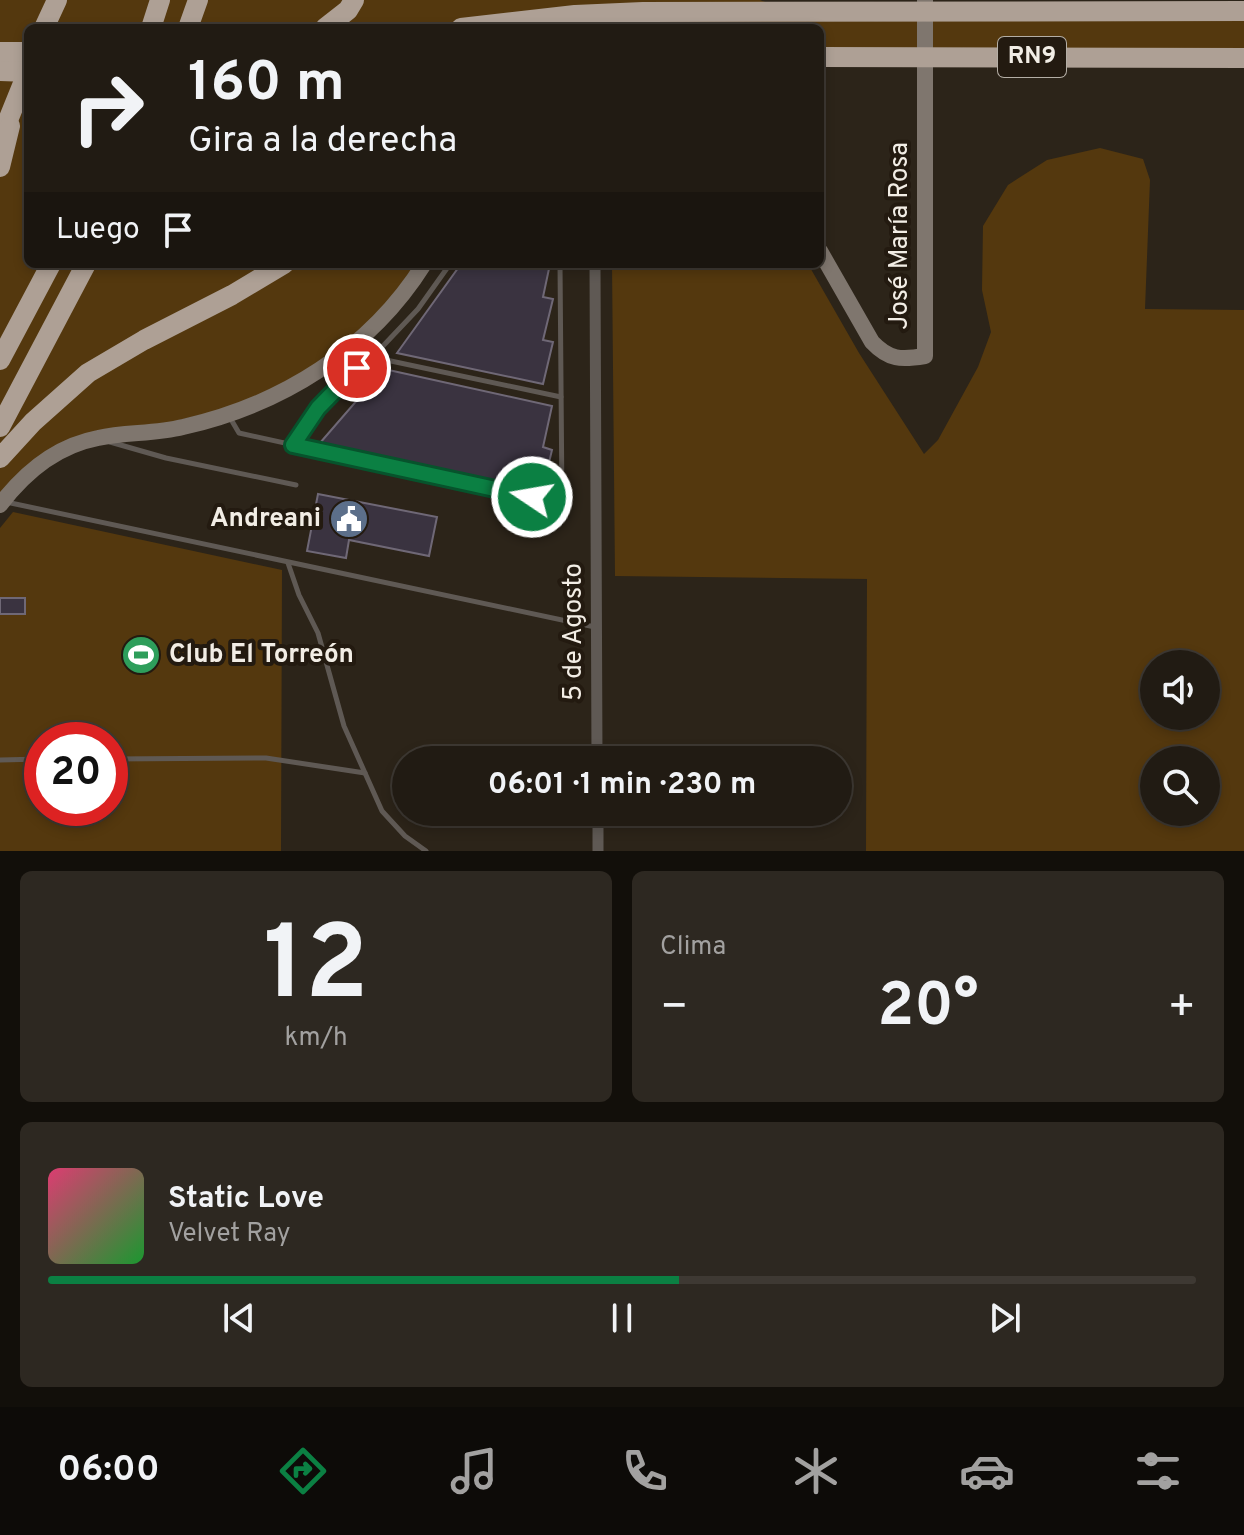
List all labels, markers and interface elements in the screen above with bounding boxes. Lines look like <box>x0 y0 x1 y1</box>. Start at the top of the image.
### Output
road number: RN9 <box>998 37 1066 77</box>
text: 160 m <box>188 50 345 120</box>
icon: right <box>56 56 160 160</box>
text: Gira a la derecha <box>188 119 457 165</box>
street label: José María Rosa <box>884 142 917 330</box>
icon: arrive <box>156 208 200 252</box>
text: Luego <box>56 212 140 249</box>
pin <box>323 334 391 402</box>
icon: arrive <box>335 346 379 390</box>
position arrow <box>490 455 574 539</box>
public building icon: Andreani <box>328 498 370 540</box>
place label: Andreani <box>210 503 321 536</box>
street label: 5 de Agosto <box>558 563 591 701</box>
sports icon: Club El Torreón <box>120 634 162 676</box>
place label: Club El Torreón <box>169 639 354 672</box>
map controls <box>1140 650 1220 826</box>
button: sound <box>1140 650 1220 730</box>
speed limit sign: 20 <box>24 722 128 826</box>
button: search <box>1140 746 1220 826</box>
text: 06:01 · 1 min · 230 m <box>488 767 756 804</box>
text: 12 <box>263 904 369 1036</box>
text: Clima <box>660 931 726 964</box>
text: 20° <box>877 971 979 1047</box>
text: − <box>660 981 688 1037</box>
text: + <box>1168 981 1196 1037</box>
text: km/h <box>284 1022 348 1055</box>
text: Static Love <box>168 1181 324 1218</box>
text: Velvet Ray <box>168 1218 291 1251</box>
icon: previous <box>217 1296 261 1340</box>
icon: pause <box>600 1296 644 1340</box>
icon: next <box>983 1296 1027 1340</box>
icon: directions <box>275 1443 331 1499</box>
icon: music <box>446 1443 502 1499</box>
icon: phone <box>617 1443 673 1499</box>
icon: climate <box>788 1443 844 1499</box>
icon: car <box>959 1443 1015 1499</box>
icon: filters <box>1130 1443 1186 1499</box>
text: 06:00 <box>58 1448 160 1494</box>

